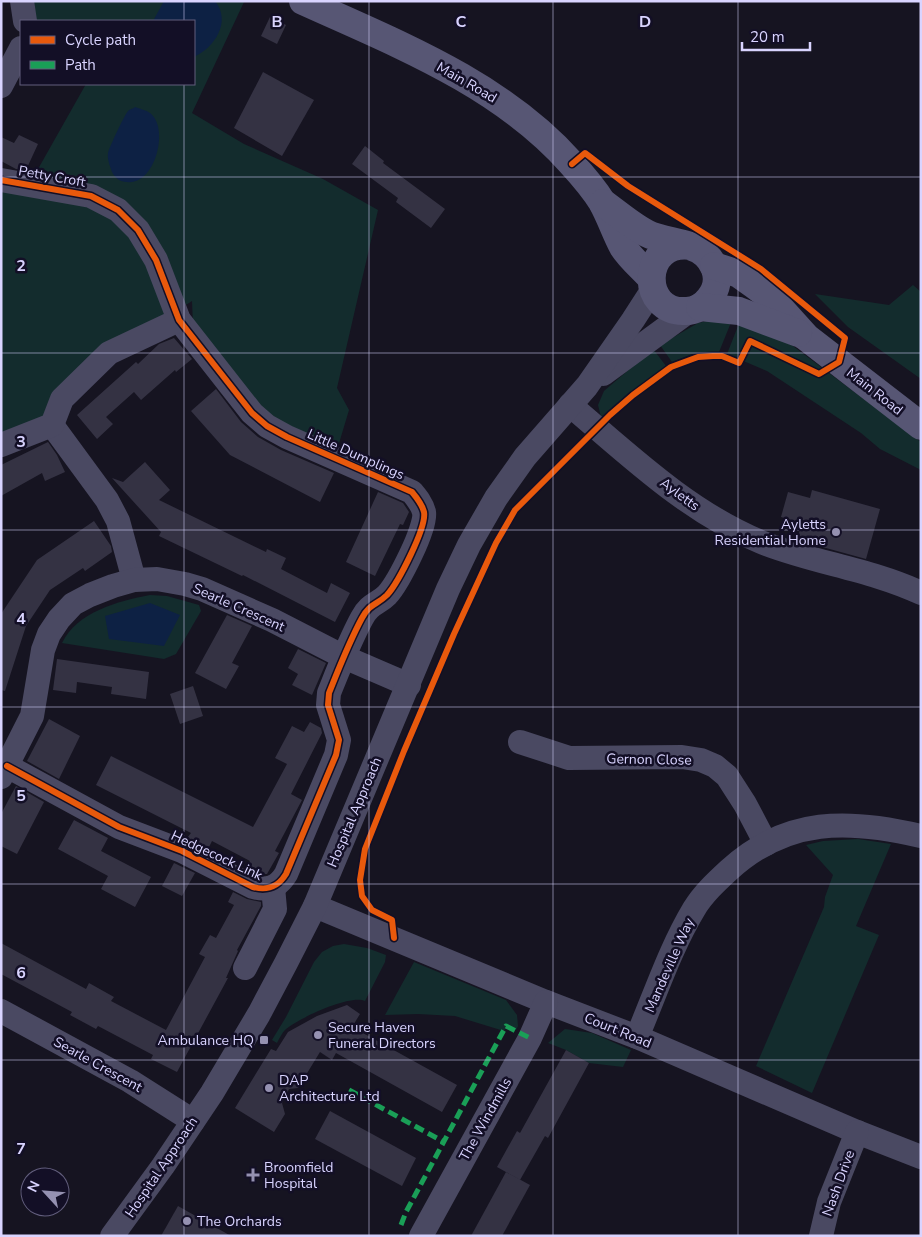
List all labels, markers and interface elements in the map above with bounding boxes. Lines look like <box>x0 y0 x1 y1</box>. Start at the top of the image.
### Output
text: B <box>271 11 283 33</box>
text: C <box>456 11 467 33</box>
text: D <box>639 11 651 33</box>
legend <box>20 20 195 85</box>
scale bar <box>742 20 810 52</box>
text: 20 m <box>750 27 785 47</box>
text: Cycle path <box>65 30 136 50</box>
text: Path <box>65 55 96 75</box>
street label: Main Road <box>433 58 500 107</box>
street label: Petty Croft <box>17 161 87 192</box>
text: 2 <box>16 255 26 277</box>
street label: Main Road <box>843 363 907 419</box>
street label: Little Dumplings <box>304 425 408 484</box>
text: 3 <box>16 431 26 453</box>
street label: Ayletts <box>656 474 704 515</box>
place label: Ayletts Residential Home <box>715 515 826 550</box>
marker: Ayletts Residential Home <box>830 526 842 538</box>
street label: Searle Crescent <box>190 579 288 636</box>
text: 4 <box>16 608 26 630</box>
street label: Gernon Close <box>606 749 692 770</box>
street label: Hospital Approach <box>323 754 386 870</box>
text: 5 <box>16 785 26 807</box>
street label: Hedgecock Link <box>168 826 267 885</box>
street label: Mandeville Way <box>640 914 699 1016</box>
text: 6 <box>16 962 26 984</box>
street label: Court Road <box>581 1008 654 1053</box>
place label: Secure Haven Funeral Directors <box>328 1018 436 1053</box>
marker: Secure Haven Funeral Directors <box>312 1029 324 1041</box>
place label: Ambulance HQ <box>157 1031 254 1050</box>
street label: Searle Crescent <box>50 1032 146 1097</box>
marker: Ambulance HQ <box>258 1034 270 1046</box>
place label: DAP Architecture Ltd <box>279 1071 380 1106</box>
street label: The Windmills <box>455 1074 516 1164</box>
marker: DAP Architecture Ltd <box>263 1082 275 1094</box>
street label: Hospital Approach <box>121 1113 202 1221</box>
text: 7 <box>16 1138 26 1160</box>
street label: Nash Drive <box>818 1147 859 1219</box>
place label: Broomfield Hospital <box>264 1158 333 1193</box>
north arrow <box>20 1167 70 1217</box>
marker: Broomfield Hospital <box>246 1168 260 1182</box>
text: N <box>23 1178 45 1195</box>
place label: The Orchards <box>197 1212 282 1231</box>
marker: The Orchards <box>181 1215 193 1227</box>

